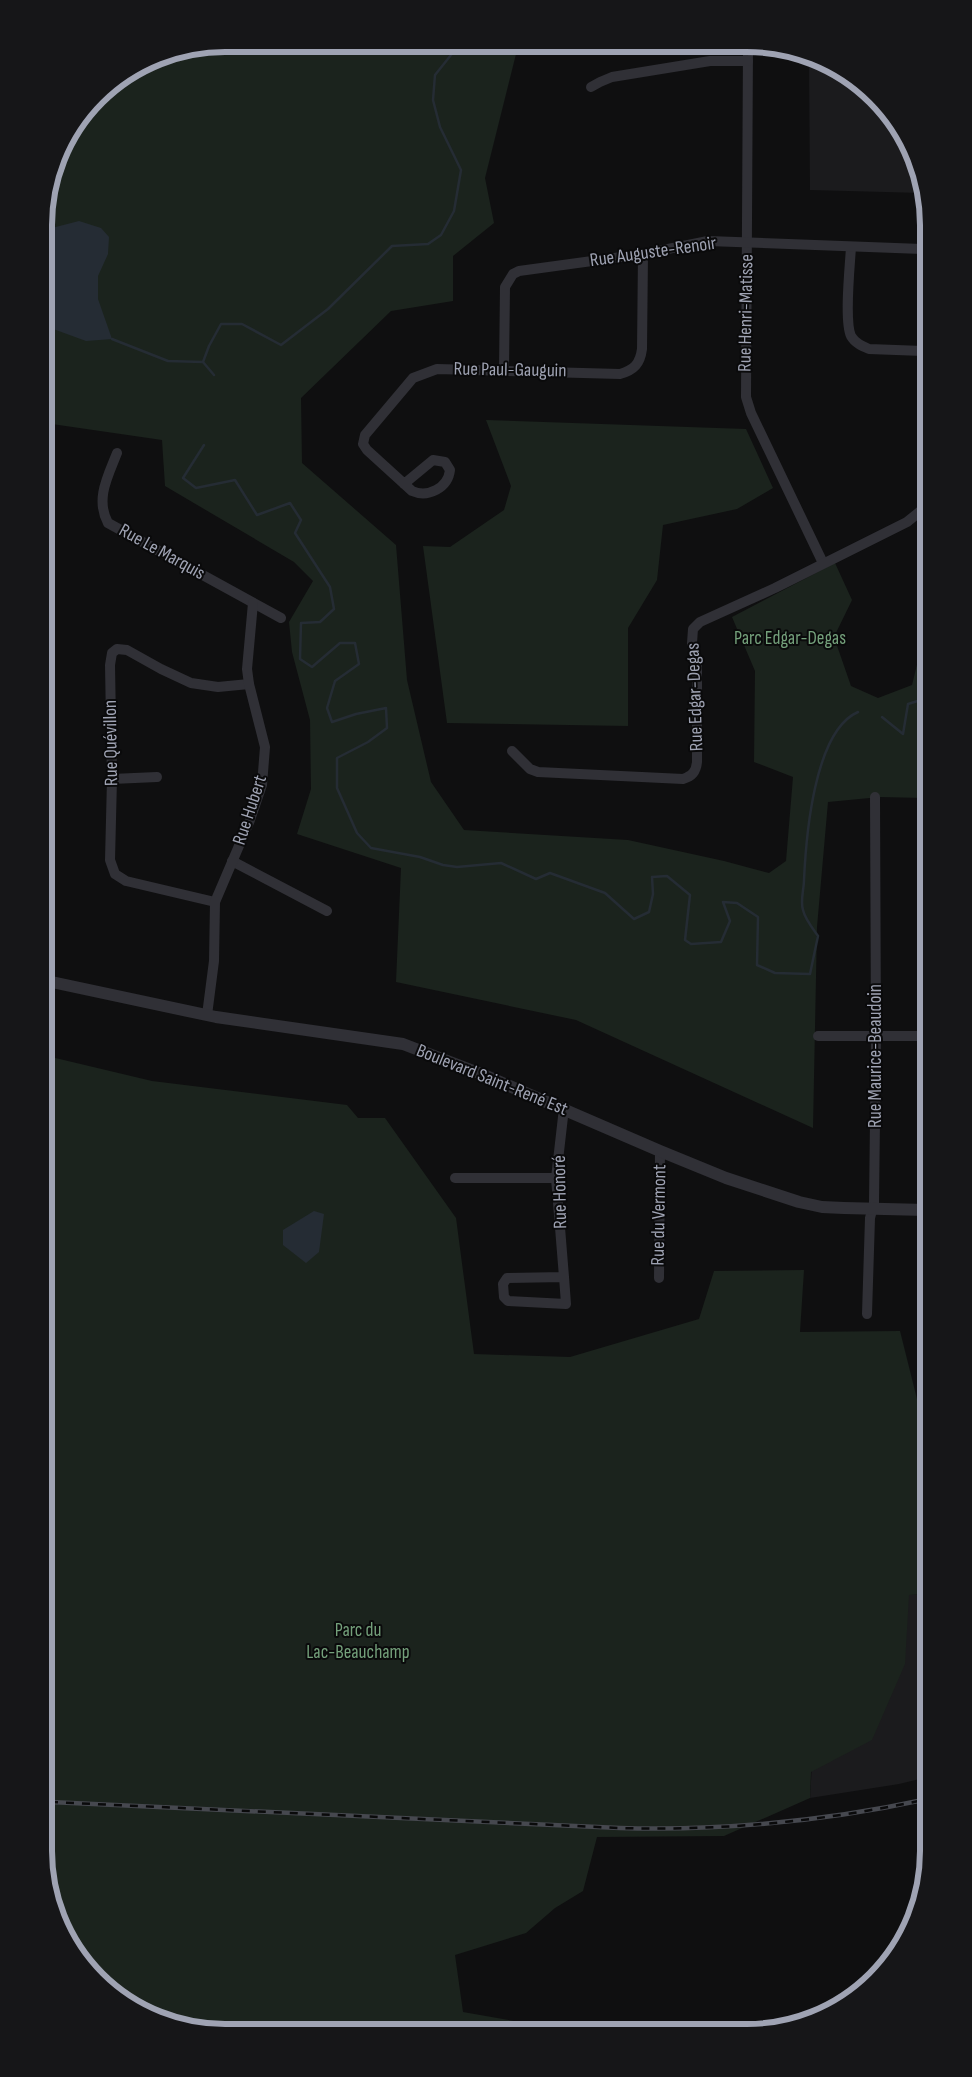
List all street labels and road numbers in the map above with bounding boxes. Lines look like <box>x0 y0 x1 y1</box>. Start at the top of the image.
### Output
street label: Rue Auguste-Renoir <box>588 232 718 272</box>
street label: Rue Henri-Matisse <box>733 254 759 372</box>
street label: Rue Paul-Gauguin <box>453 358 567 382</box>
street label: Rue Le Marquis <box>115 519 209 585</box>
street label: Rue Edgar-Degas <box>682 642 708 752</box>
street label: Rue Quévillon <box>99 700 123 786</box>
street label: Rue Hubert <box>228 772 272 848</box>
street label: Rue Maurice-Beaudoin <box>864 984 887 1128</box>
street label: Boulevard Saint-René Est <box>413 1039 571 1121</box>
street label: Rue Honoré <box>548 1155 572 1229</box>
street label: Rue du Vermont <box>647 1164 671 1266</box>

